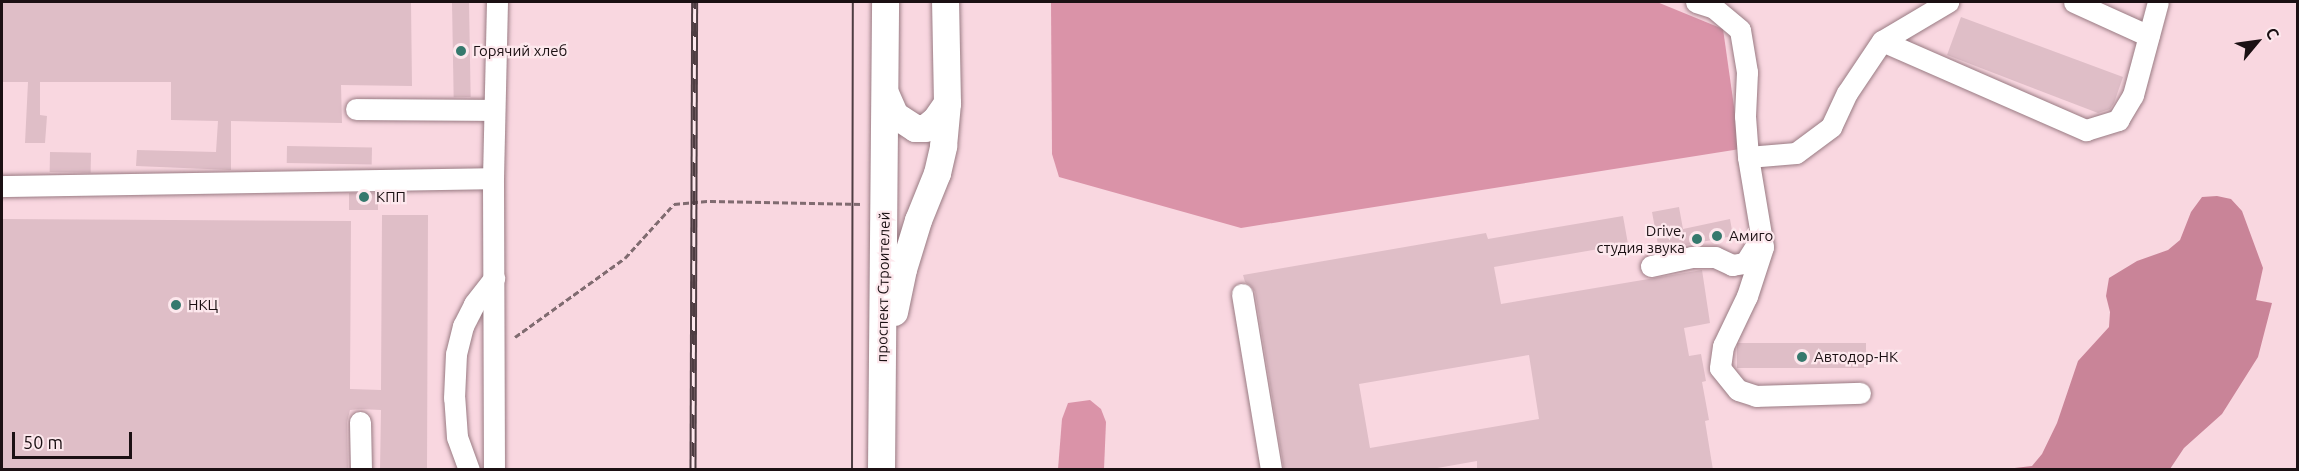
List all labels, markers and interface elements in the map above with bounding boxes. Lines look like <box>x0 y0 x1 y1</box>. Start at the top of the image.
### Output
north arrow <box>2227 12 2287 72</box>
text: С <box>2262 24 2283 42</box>
place label: Горячий хлеб <box>473 42 567 60</box>
marker: Горячий хлеб <box>454 44 468 58</box>
place label: КПП <box>376 188 406 206</box>
marker: КПП <box>357 190 371 204</box>
street label: проспект Строителей <box>873 211 893 363</box>
place label: Drive, студия звука <box>1597 221 1685 256</box>
place label: Амиго <box>1729 227 1773 245</box>
marker: Амиго <box>1710 229 1724 243</box>
marker: Drive, студия звука <box>1690 232 1704 246</box>
place label: НКЦ <box>188 296 218 314</box>
marker: НКЦ <box>169 298 183 312</box>
place label: Автодор-НК <box>1814 348 1898 366</box>
marker: Автодор-НК <box>1795 350 1809 364</box>
scale bar <box>15 420 135 458</box>
text: 50 m <box>23 432 63 452</box>

